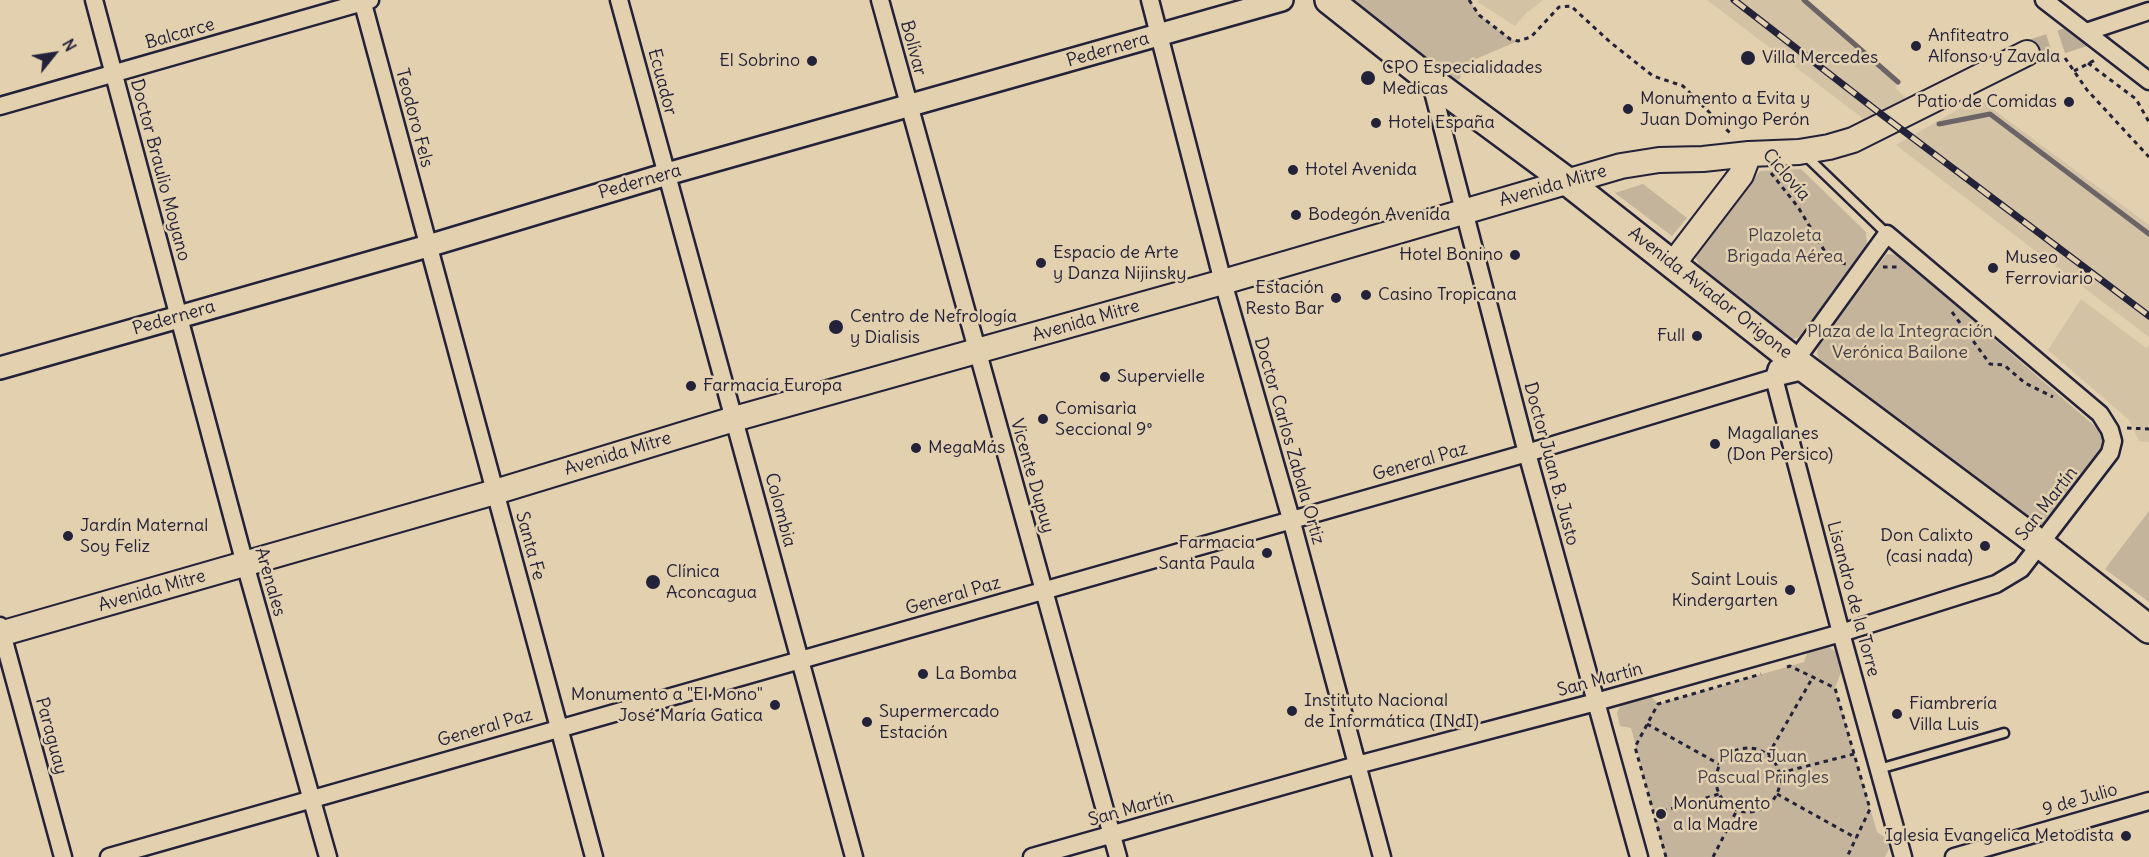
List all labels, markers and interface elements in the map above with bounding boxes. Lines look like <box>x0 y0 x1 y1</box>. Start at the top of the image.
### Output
street label: Balcarce <box>143 14 217 54</box>
street label: Bolívar <box>895 18 931 78</box>
north arrow <box>24 24 84 84</box>
place label: Anfiteatro Alfonso y Zavala <box>1928 25 2060 68</box>
street label: Pedernera <box>1064 28 1152 72</box>
text: N <box>58 35 81 55</box>
marker: Anfiteatro Alfonso y Zavala <box>1909 39 1923 53</box>
street label: Ecuador <box>643 46 681 118</box>
place label: Villa Mercedes <box>1762 47 1878 69</box>
marker: Villa Mercedes <box>1739 49 1757 67</box>
place label: El Sobrino <box>719 50 800 72</box>
marker: El Sobrino <box>805 54 819 68</box>
place label: CPO Especialidades Medicas <box>1382 57 1542 100</box>
street label: Teodoro Fels <box>390 66 438 170</box>
marker: CPO Especialidades Medicas <box>1359 69 1377 87</box>
street label: Doctor Braulio Moyano <box>125 77 195 263</box>
place label: Monumento a Evita y Juan Domingo Perón <box>1640 88 1810 130</box>
place label: Patio de Comidas <box>1917 91 2057 113</box>
marker: Patio de Comidas <box>2062 95 2076 109</box>
marker: Monumento a Evita y Juan Domingo Perón <box>1621 102 1635 116</box>
place label: Hotel España <box>1388 112 1495 134</box>
marker: Hotel España <box>1369 116 1383 130</box>
street label: Ciclovía <box>1757 144 1815 206</box>
place label: Hotel Avenida <box>1305 159 1417 181</box>
street label: Pedernera <box>596 160 684 204</box>
street label: Avenida Mitre <box>1497 160 1609 212</box>
marker: Hotel Avenida <box>1286 163 1300 177</box>
place label: Bodegón Avenida <box>1308 204 1450 226</box>
marker: Bodegón Avenida <box>1289 208 1303 222</box>
street label: Avenida Aviador Origone <box>1624 222 1796 364</box>
park label: Plazoleta Brigada Aérea <box>1727 225 1843 268</box>
place label: Espacio de Arte y Danza Nijinsky <box>1053 242 1186 284</box>
place label: Hotel Bonino <box>1399 244 1503 266</box>
place label: Museo Ferroviario <box>2005 247 2093 290</box>
marker: Hotel Bonino <box>1508 248 1522 262</box>
marker: Espacio de Arte y Danza Nijinsky <box>1034 256 1048 270</box>
marker: Museo Ferroviario <box>1986 261 2000 275</box>
place label: Estación Resto Bar <box>1245 277 1324 320</box>
place label: Casino Tropicana <box>1378 284 1517 306</box>
marker: Casino Tropicana <box>1359 288 1373 302</box>
marker: Estación Resto Bar <box>1329 291 1343 305</box>
street label: Avenida Mitre <box>1030 295 1142 347</box>
street label: Pedernera <box>130 296 218 340</box>
place label: Centro de Nefrología y Dialisis <box>850 306 1017 348</box>
marker: Centro de Nefrología y Dialisis <box>827 318 845 336</box>
park label: Plaza de la Integración Verónica Bailone <box>1807 321 1993 364</box>
place label: Full <box>1657 325 1685 347</box>
marker: Full <box>1690 329 1704 343</box>
street label: Doctor Carlos Zabala Ortiz <box>1249 335 1329 547</box>
place label: Supervielle <box>1117 366 1205 388</box>
marker: Supervielle <box>1098 370 1112 384</box>
place label: Farmacia Europa <box>703 375 842 397</box>
marker: Farmacia Europa <box>684 379 698 393</box>
street label: Doctor Juan B. Justo <box>1519 380 1583 548</box>
place label: Comisarìa Seccional 9° <box>1055 398 1152 440</box>
marker: Comisarìa Seccional 9° <box>1036 412 1050 426</box>
street label: Vicente Dupuy <box>1005 416 1059 536</box>
place label: Magallanes (Don Persico) <box>1727 423 1833 466</box>
street label: Avenida Mitre <box>562 428 674 480</box>
place label: MegaMás <box>928 437 1005 459</box>
marker: Magallanes (Don Persico) <box>1708 437 1722 451</box>
street label: General Paz <box>1370 438 1470 486</box>
marker: MegaMás <box>909 441 923 455</box>
street label: San Martín <box>2012 463 2082 545</box>
street label: Colombia <box>760 471 800 549</box>
street label: Santa Fe <box>510 509 550 583</box>
place label: Jardín Maternal Soy Feliz <box>80 515 208 558</box>
street label: Lisandro de la Torre <box>1822 519 1884 679</box>
place label: Don Calixto (casi nada) <box>1880 525 1973 568</box>
marker: Jardín Maternal Soy Feliz <box>61 529 75 543</box>
place label: Farmacia Santa Paula <box>1158 532 1255 574</box>
marker: Don Calixto (casi nada) <box>1978 539 1992 553</box>
street label: Arenales <box>250 545 290 619</box>
marker: Farmacia Santa Paula <box>1260 546 1274 560</box>
place label: Clínica Aconcagua <box>666 561 757 604</box>
street label: Avenida Mitre <box>96 565 208 617</box>
place label: Saint Louis Kindergarten <box>1671 569 1778 612</box>
street label: General Paz <box>903 572 1003 620</box>
marker: Clínica Aconcagua <box>644 573 662 591</box>
marker: Saint Louis Kindergarten <box>1783 583 1797 597</box>
street label: San Martín <box>1555 658 1645 702</box>
place label: La Bomba <box>935 663 1017 685</box>
marker: La Bomba <box>916 667 930 681</box>
place label: Monumento a "El Mono" José María Gatica <box>571 684 763 726</box>
place label: Instituto Nacional de Informática (INdI) <box>1304 690 1479 732</box>
place label: Fiambrería Villa Luis <box>1909 693 1997 736</box>
street label: Paraguay <box>30 695 72 777</box>
marker: Monumento a "El Mono" José María Gatica <box>768 698 782 712</box>
place label: Supermercado Estación <box>879 701 999 744</box>
street label: General Paz <box>435 704 535 752</box>
marker: Instituto Nacional de Informática (INdI) <box>1285 704 1299 718</box>
marker: Fiambrería Villa Luis <box>1890 707 1904 721</box>
marker: Supermercado Estación <box>860 715 874 729</box>
park label: Plaza Juan Pascual Pringles <box>1697 746 1829 789</box>
street label: 9 de Julio <box>2040 779 2120 821</box>
street label: San Martín <box>1086 787 1176 831</box>
place label: Monumento a la Madre <box>1673 793 1770 836</box>
marker: Monumento a la Madre <box>1654 807 1668 821</box>
place label: Iglesia Evangelica Metodista <box>1885 825 2114 847</box>
marker: Iglesia Evangelica Metodista <box>2119 829 2133 843</box>

